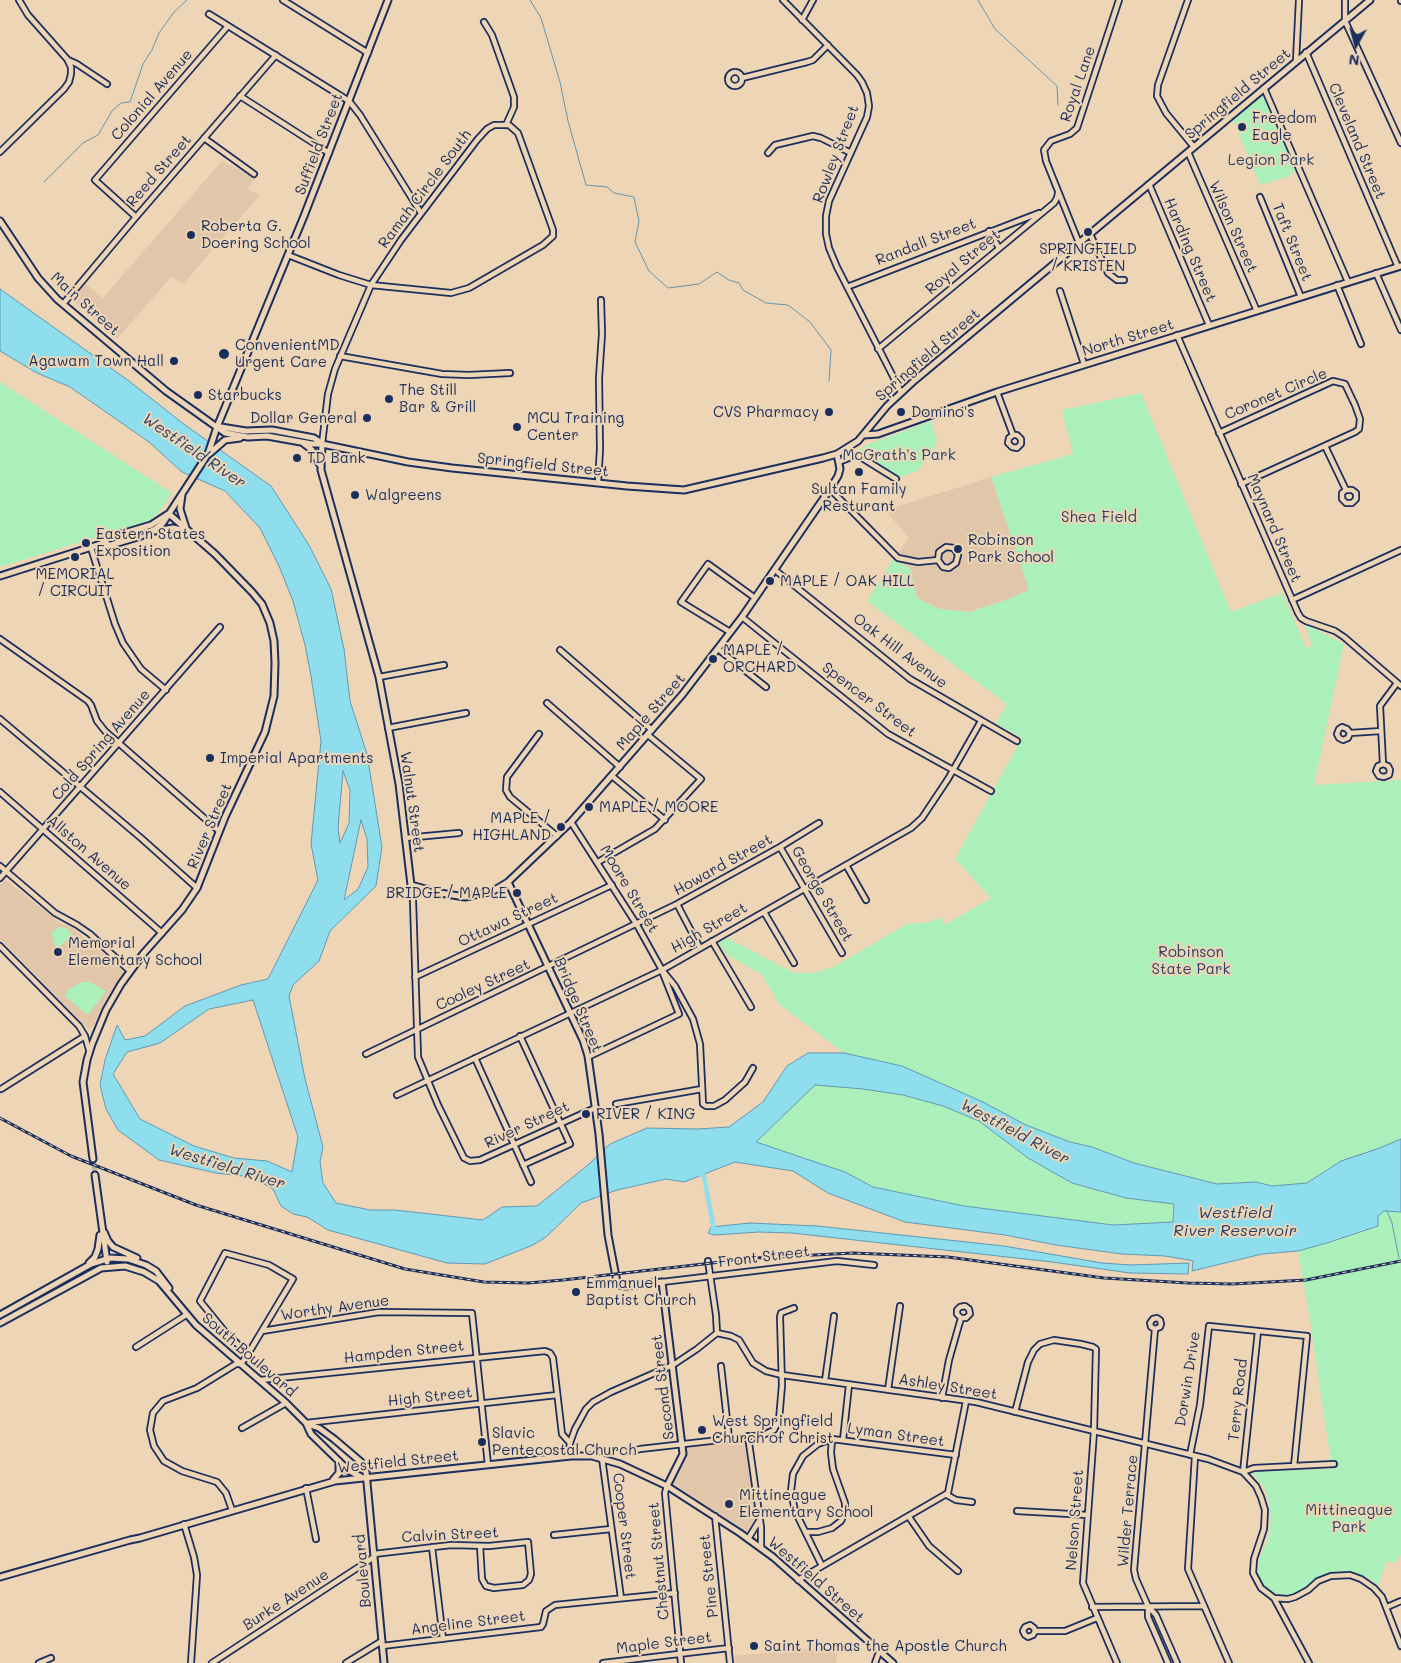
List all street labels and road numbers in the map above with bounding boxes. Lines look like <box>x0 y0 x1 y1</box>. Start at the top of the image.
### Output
street label: Royal Lane <box>1057 44 1099 124</box>
street label: Springfield Street <box>1182 45 1294 143</box>
street label: Colonial Avenue <box>107 46 197 144</box>
street label: Cleveland Street <box>1324 80 1390 202</box>
street label: Suffield Street <box>291 90 347 198</box>
street label: Rowley Street <box>809 102 863 206</box>
street label: Ramah Circle South <box>375 126 475 252</box>
street label: Reed Street <box>123 131 195 211</box>
street label: Wilson Street <box>1205 178 1261 276</box>
street label: Harding Street <box>1160 195 1220 305</box>
street label: Taft Street <box>1268 200 1316 284</box>
street label: Randall Street <box>873 215 979 269</box>
street label: Royal Street <box>922 226 1004 298</box>
street label: Main Street <box>47 268 123 340</box>
street label: Springfield Street <box>872 305 984 405</box>
street label: North Street <box>1080 315 1176 361</box>
street label: Coronet Circle <box>1222 364 1330 424</box>
street label: Springfield Street <box>476 449 610 481</box>
street label: Maynard Street <box>1243 471 1305 585</box>
street label: Oak Hill Avenue <box>849 610 951 692</box>
street label: Spencer Street <box>818 659 920 741</box>
street label: Maple Street <box>613 670 689 754</box>
street label: Cold Spring Avenue <box>48 686 154 804</box>
street label: Walnut Street <box>396 750 428 854</box>
street label: River Street <box>184 780 236 872</box>
street label: Allston Avenue <box>43 812 135 894</box>
street label: Howard Street <box>670 830 776 900</box>
street label: Moore Street <box>596 842 662 936</box>
street label: George Street <box>787 843 857 945</box>
street label: Ottawa Street <box>455 889 561 951</box>
street label: High Street <box>668 899 750 957</box>
street label: Cooley Street <box>433 955 533 1015</box>
street label: Bridge Street <box>550 955 606 1055</box>
street label: River Street <box>482 1098 572 1152</box>
street label: Front Street <box>717 1242 811 1272</box>
street label: Worthy Avenue <box>280 1291 390 1325</box>
street label: South Boulevard <box>198 1309 300 1401</box>
street label: Dorwin Drive <box>1172 1330 1204 1428</box>
street label: Second Street <box>648 1333 678 1441</box>
street label: Hampden Street <box>343 1337 465 1367</box>
street label: Terry Road <box>1225 1358 1251 1442</box>
street label: Ashley Street <box>897 1370 999 1404</box>
street label: High Street <box>387 1384 473 1410</box>
street label: Lyman Street <box>846 1419 946 1451</box>
street label: Westfield Street <box>336 1447 460 1477</box>
street label: Wilder Terrace <box>1114 1454 1142 1568</box>
street label: Nelson Street <box>1062 1469 1088 1571</box>
street label: Cooper Street <box>609 1472 639 1580</box>
street label: Chestnut Street <box>645 1501 673 1621</box>
street label: Calvin Street <box>401 1523 499 1547</box>
street label: Boulevard <box>351 1533 375 1609</box>
street label: Pine Street <box>696 1533 722 1619</box>
street label: Westfield Street <box>764 1533 868 1627</box>
street label: Burke Avenue <box>240 1565 332 1635</box>
street label: Angeline Street <box>410 1607 526 1639</box>
street label: Maple Street <box>615 1628 713 1658</box>

